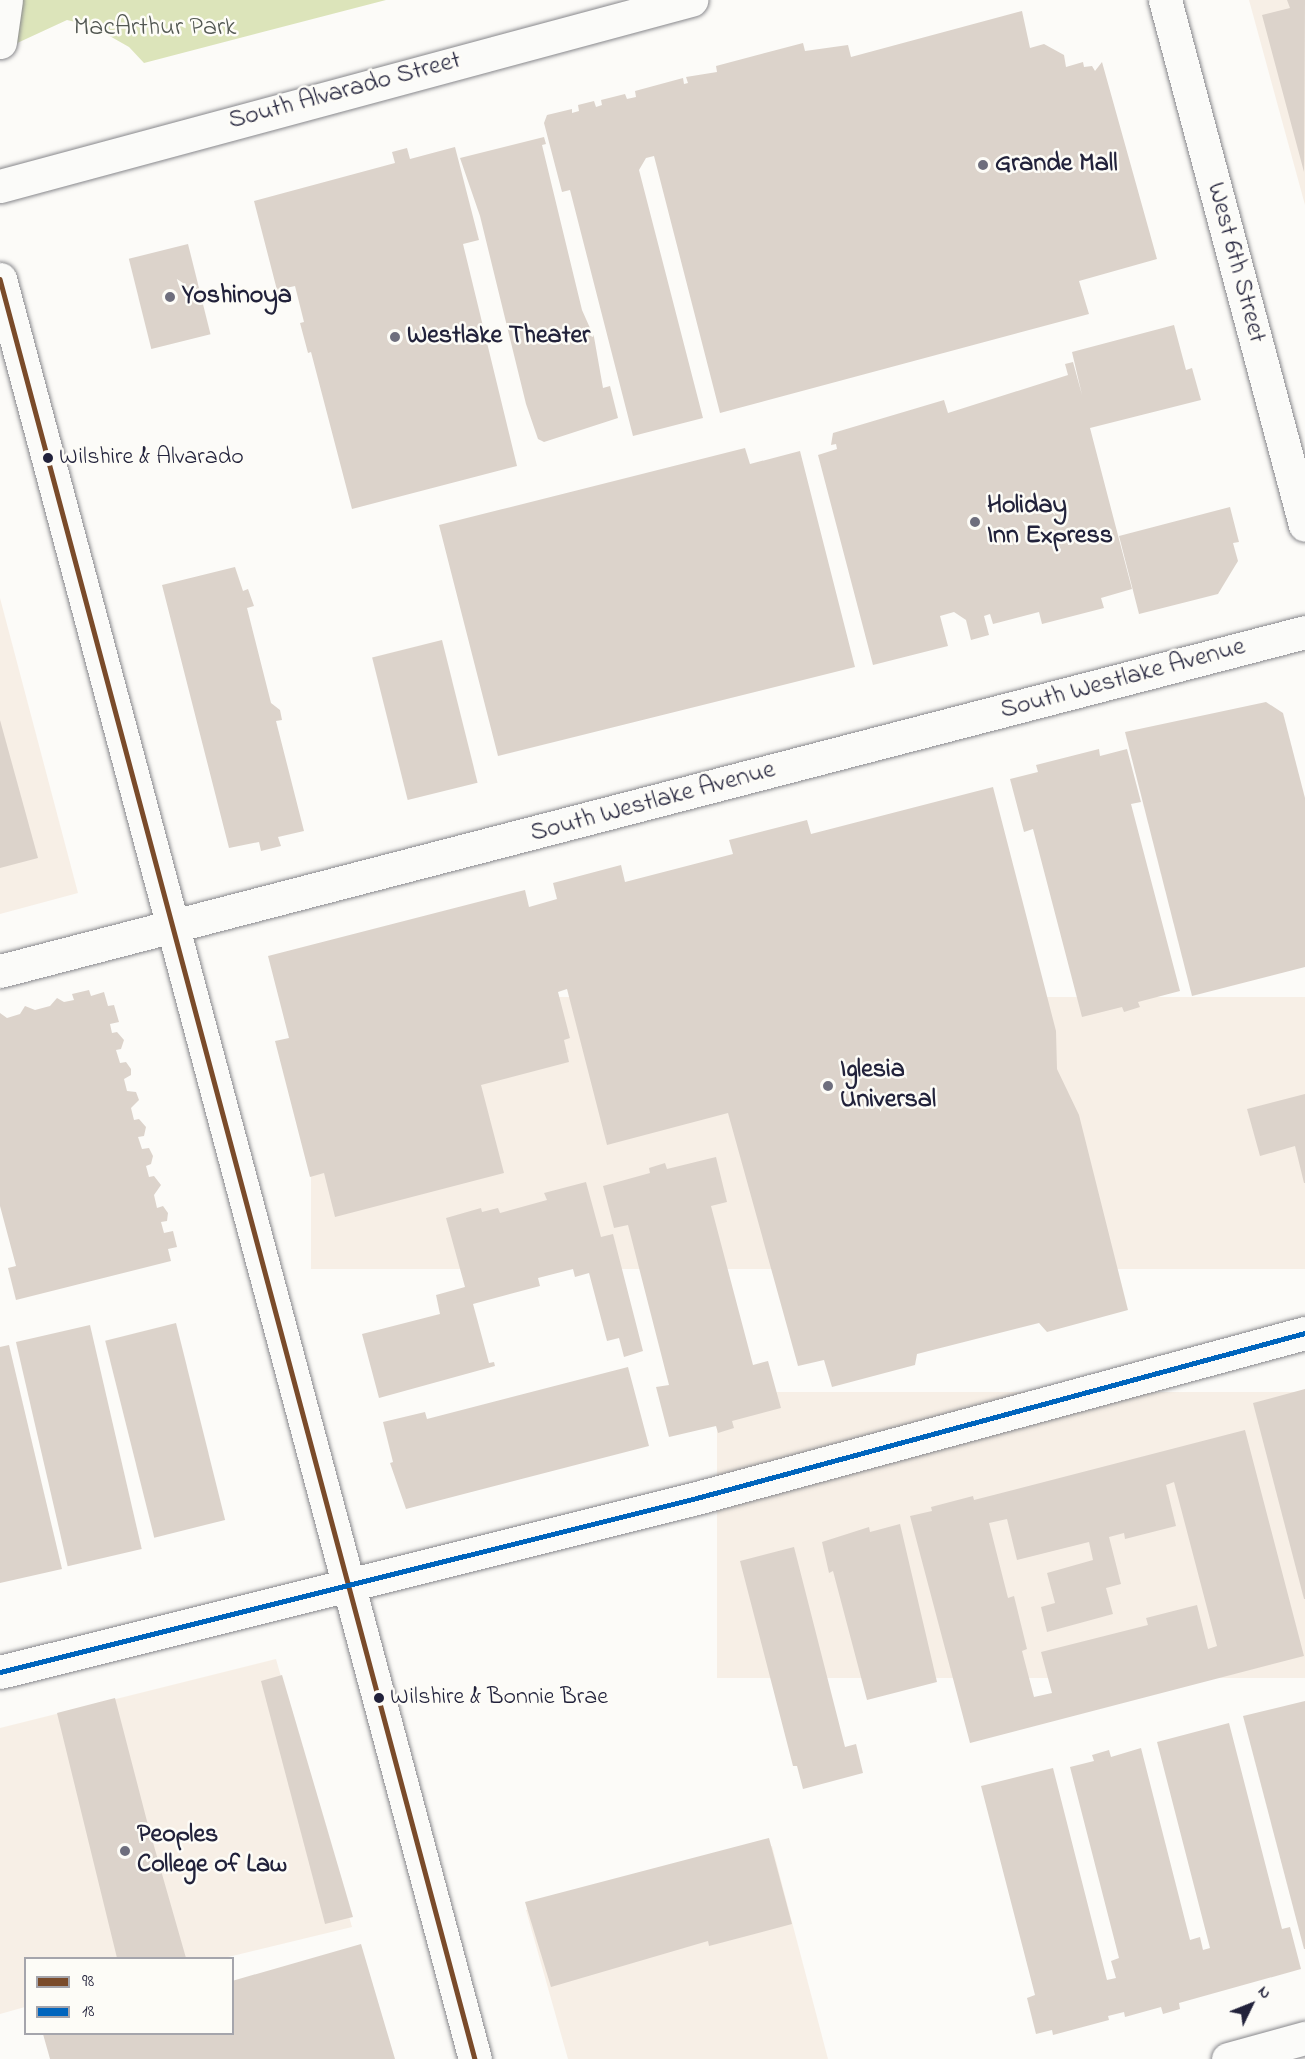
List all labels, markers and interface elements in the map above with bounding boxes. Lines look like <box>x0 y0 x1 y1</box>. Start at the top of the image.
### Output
park label: MacArthur Park <box>74 13 236 45</box>
street label: South Alvarado Street <box>225 46 465 138</box>
place label: Grande Mall <box>995 149 1118 181</box>
marker: Grande Mall <box>976 158 990 172</box>
street label: West 6th Street <box>1199 179 1271 347</box>
place label: Yoshinoya <box>182 281 292 313</box>
marker: Yoshinoya <box>163 290 177 304</box>
place label: Westlake Theater <box>407 321 590 353</box>
marker: Westlake Theater <box>388 330 402 344</box>
place label: Wilshire & Alvarado <box>59 444 244 472</box>
marker: Wilshire & Alvarado <box>42 452 54 464</box>
place label: Holiday Inn Express <box>987 491 1113 552</box>
marker: Holiday Inn Express <box>968 515 982 529</box>
street label: South Westlake Avenue <box>997 632 1249 728</box>
street label: South Westlake Avenue <box>527 755 779 851</box>
place label: Iglesia Universal <box>840 1055 936 1116</box>
marker: Iglesia Universal <box>821 1079 835 1093</box>
place label: Wilshire & Bonnie Brae <box>390 1684 608 1712</box>
marker: Wilshire & Bonnie Brae <box>373 1692 385 1704</box>
place label: Peoples College of Law <box>137 1820 287 1882</box>
marker: Peoples College of Law <box>118 1844 132 1858</box>
legend <box>24 1957 234 2035</box>
text: 98 <box>82 1969 94 1995</box>
north arrow <box>1221 1975 1281 2035</box>
text: N <box>1252 1981 1277 2005</box>
text: 18 <box>82 1999 94 2025</box>

